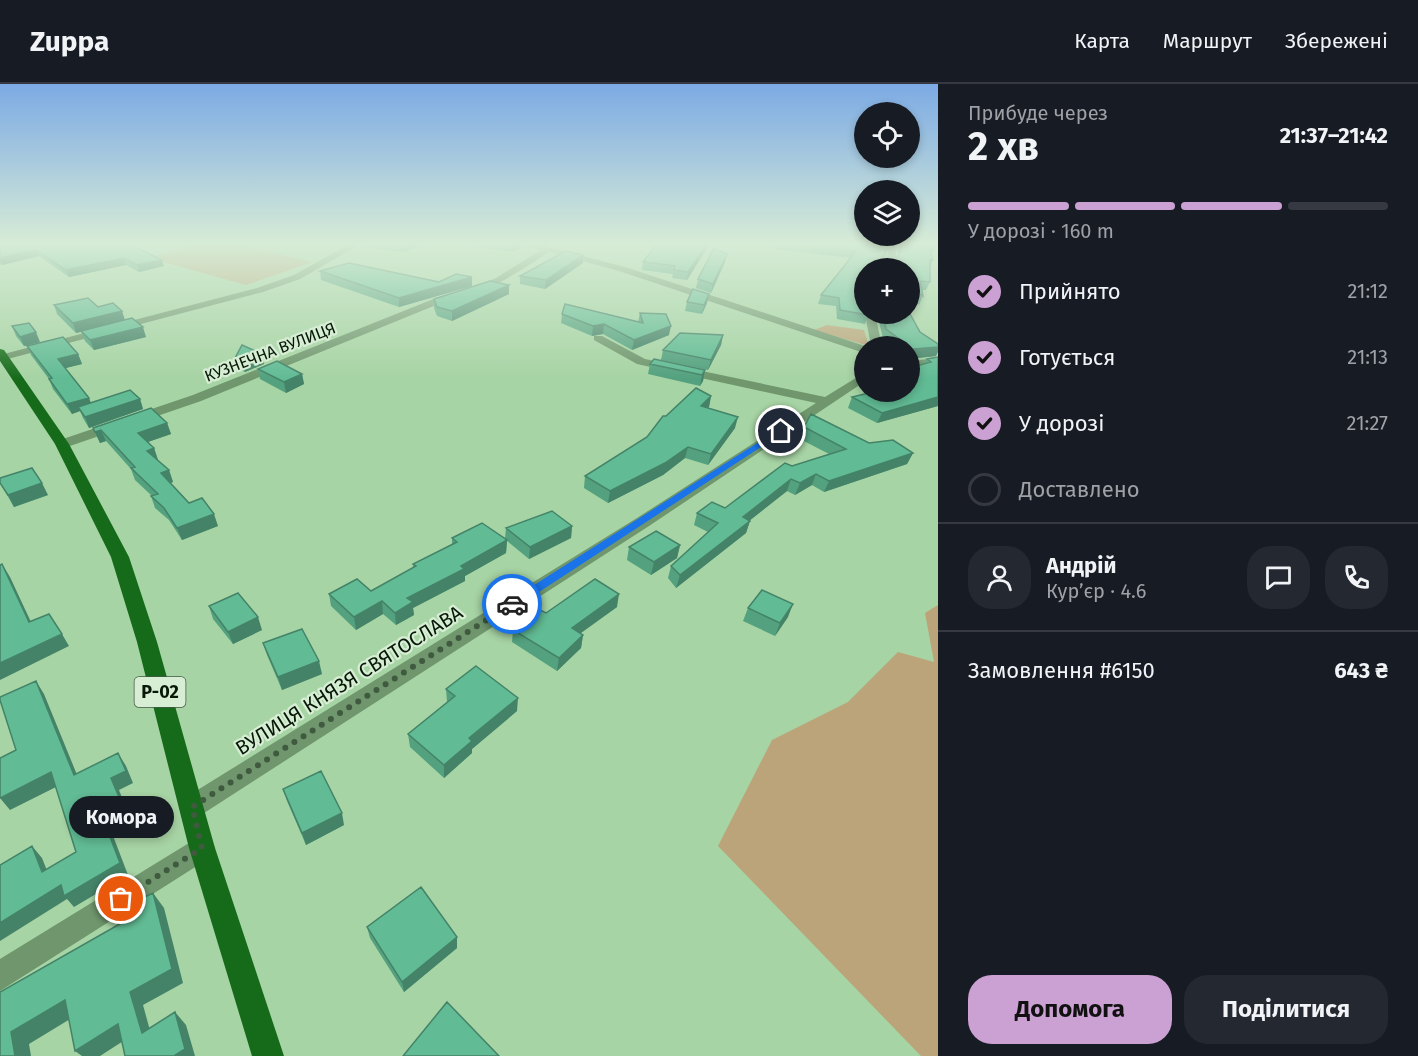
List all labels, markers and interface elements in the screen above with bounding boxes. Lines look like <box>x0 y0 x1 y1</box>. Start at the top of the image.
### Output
text: Zuppa <box>30 25 109 58</box>
text: Карта <box>1074 28 1130 54</box>
text: Маршрут <box>1163 28 1252 54</box>
text: Збережені <box>1285 28 1388 54</box>
text: Прибуде через <box>968 101 1108 125</box>
map controls <box>854 102 920 402</box>
button: locate <box>854 102 920 168</box>
text: 21:37–21:42 <box>1280 122 1388 149</box>
text: 2 хв <box>968 124 1039 170</box>
button: layers <box>854 180 920 246</box>
text: У дорозі · 160 m <box>968 219 1114 243</box>
button: + <box>854 258 920 324</box>
icon: check <box>968 275 1001 308</box>
text: Прийнято <box>1019 278 1121 305</box>
text: 21:12 <box>1347 279 1388 303</box>
street label: КУЗНЕЧНА ВУЛИЦЯ <box>202 318 338 386</box>
button: − <box>854 336 920 402</box>
icon: check <box>968 341 1001 374</box>
text: Готується <box>1019 344 1115 371</box>
text: 21:13 <box>1347 345 1388 369</box>
pin <box>755 405 806 456</box>
icon: check <box>968 407 1001 440</box>
text: У дорозі <box>1019 410 1104 437</box>
text: 21:27 <box>1347 411 1388 435</box>
icon: home <box>764 414 797 447</box>
text: Доставлено <box>1019 476 1140 503</box>
button: person <box>968 546 1031 609</box>
button: chat <box>1247 546 1310 609</box>
button: phone <box>1325 546 1388 609</box>
text: Андрій <box>1046 552 1116 579</box>
courier <box>482 574 542 634</box>
text: Кур’єр · 4.6 <box>1046 579 1146 603</box>
icon: car <box>496 588 529 621</box>
street label: ВУЛИЦЯ КНЯЗЯ СВЯТОСЛАВА <box>231 600 467 760</box>
text: Замовлення #6150 <box>968 657 1155 684</box>
text: 643 ₴ <box>1334 657 1388 684</box>
road number: Р-02 <box>134 677 186 707</box>
callout: Комора <box>68 797 174 839</box>
text: Комора <box>86 805 157 829</box>
pin <box>95 873 146 924</box>
icon: bag <box>104 882 137 915</box>
button: Допомога <box>968 975 1172 1044</box>
button: Поділитися <box>1184 975 1388 1044</box>

